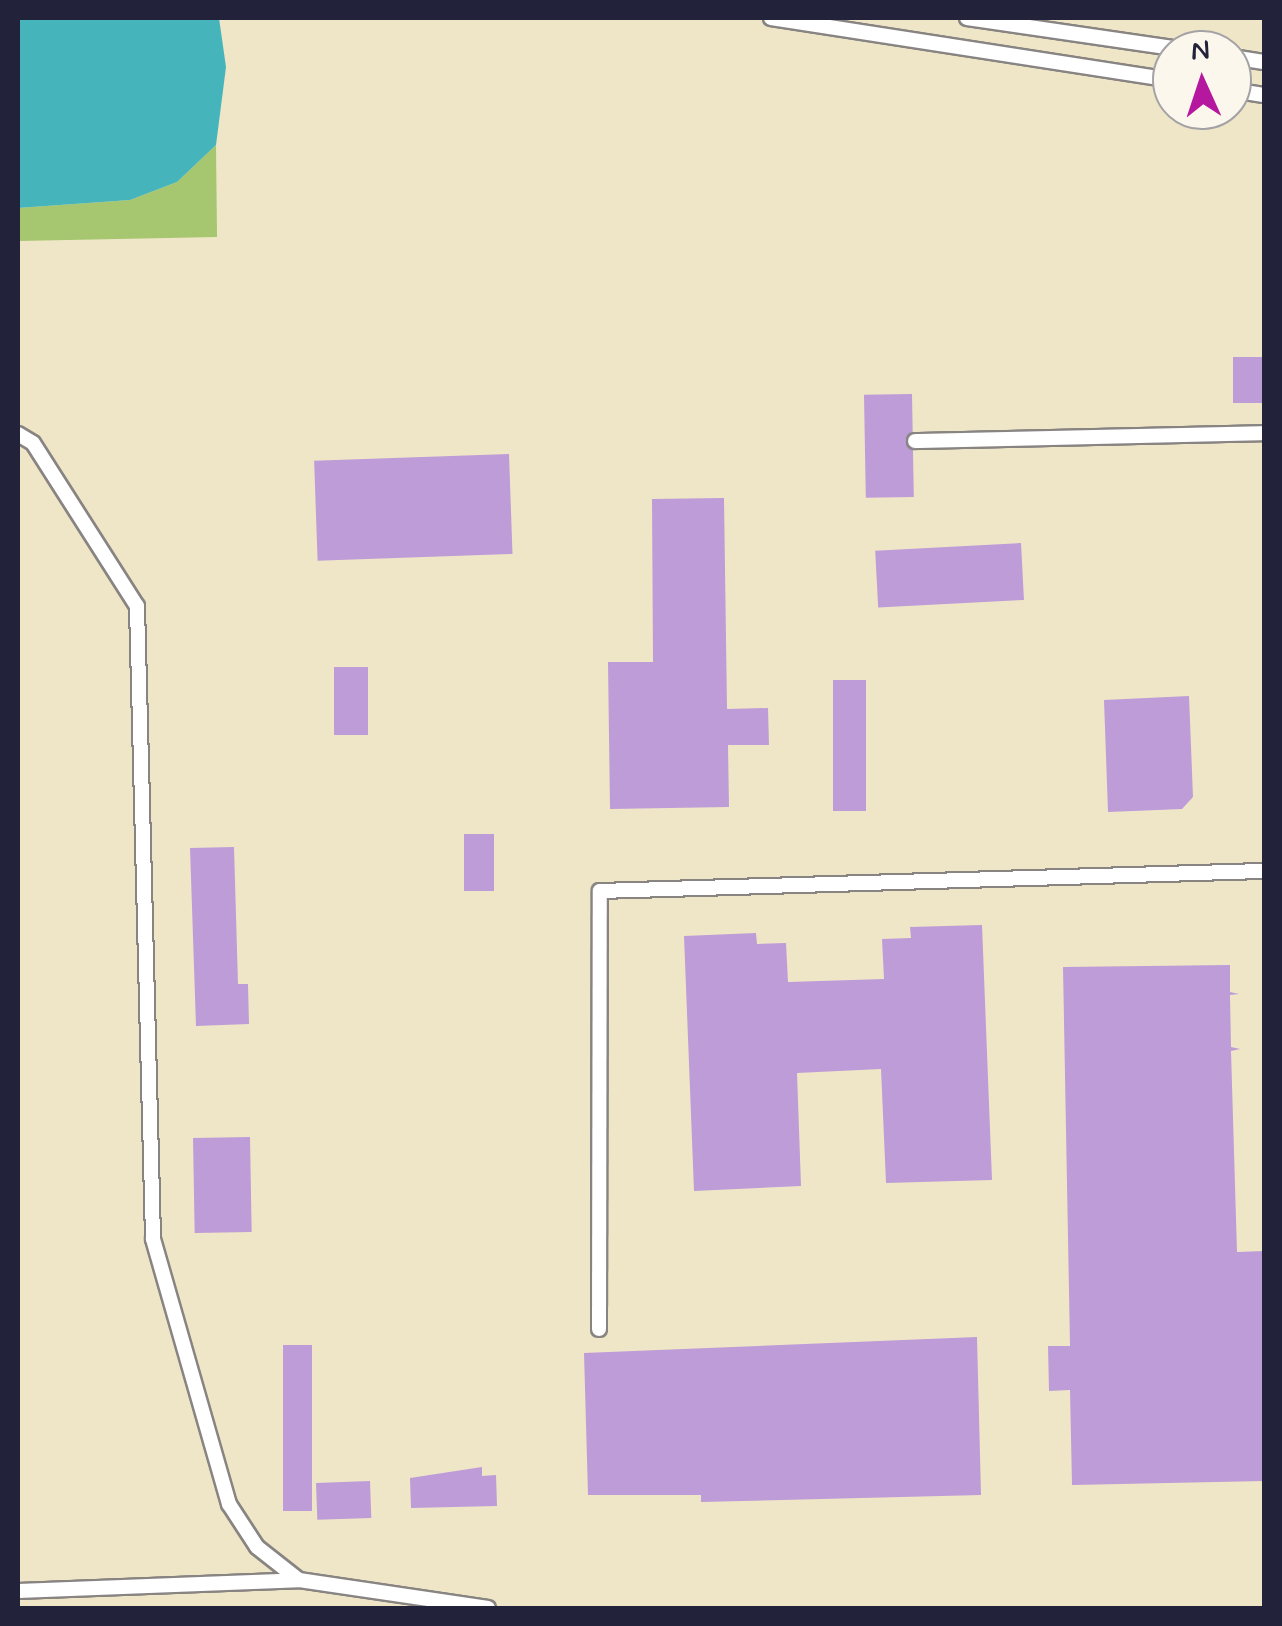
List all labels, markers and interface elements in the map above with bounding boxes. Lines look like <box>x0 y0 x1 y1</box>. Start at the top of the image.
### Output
north arrow <box>1152 30 1252 130</box>
text: N <box>1190 33 1211 71</box>

